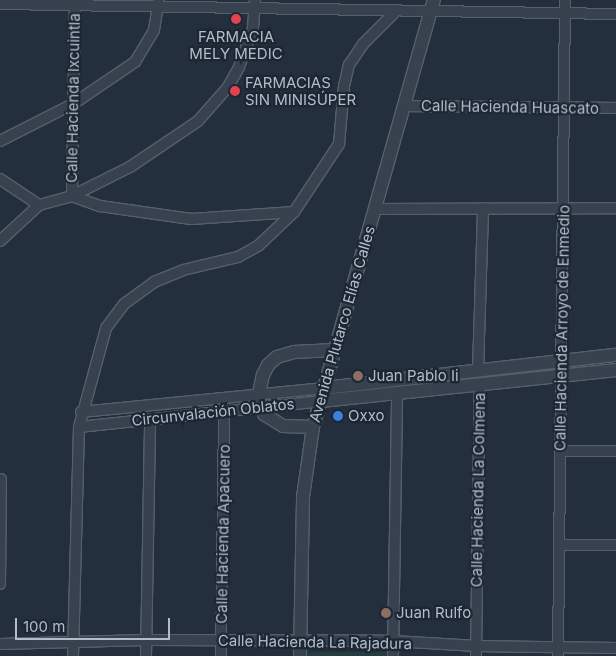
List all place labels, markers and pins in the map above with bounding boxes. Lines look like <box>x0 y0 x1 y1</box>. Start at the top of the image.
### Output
marker: FARMACIA MELY MEDIC <box>230 13 242 25</box>
place label: FARMACIA MELY MEDIC <box>189 27 283 62</box>
place label: FARMACIAS SIN MINISÚPER <box>245 73 356 108</box>
marker: FARMACIAS SIN MINISÚPER <box>229 85 241 97</box>
place label: Juan Pablo Ii <box>368 367 459 385</box>
marker: Juan Pablo Ii <box>352 370 364 382</box>
place label: Oxxo <box>348 407 385 425</box>
marker: Oxxo <box>332 410 344 422</box>
place label: Juan Rulfo <box>396 604 471 622</box>
marker: Juan Rulfo <box>380 607 392 619</box>

